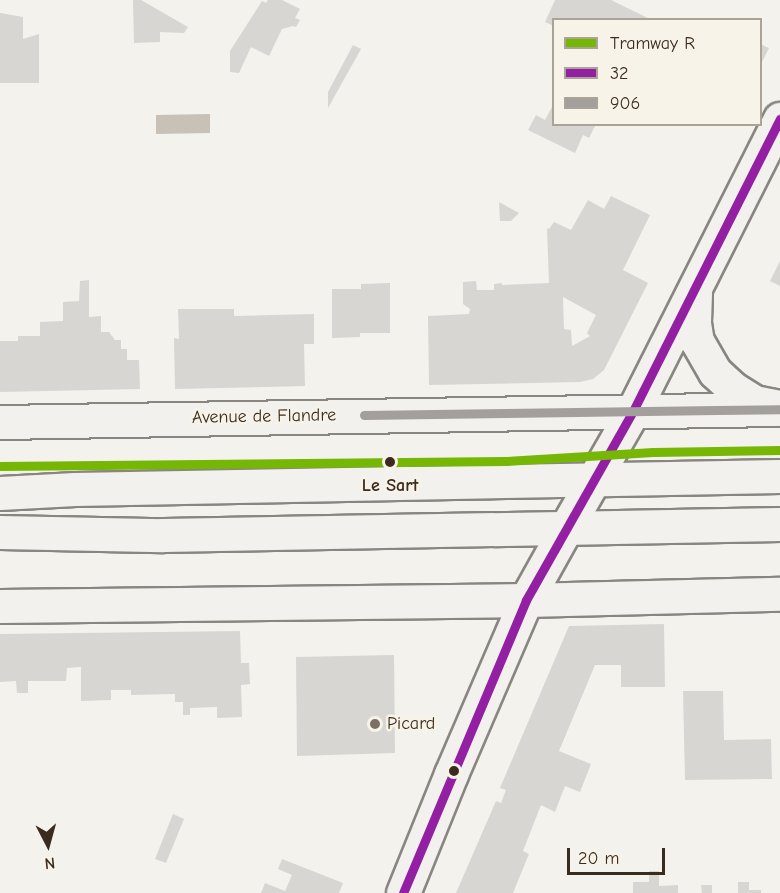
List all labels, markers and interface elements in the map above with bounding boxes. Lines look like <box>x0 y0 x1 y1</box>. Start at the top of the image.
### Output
legend <box>552 18 762 126</box>
text: Tramway R <box>610 33 695 54</box>
text: 32 <box>610 63 629 84</box>
text: 906 <box>610 93 640 114</box>
street label: Avenue de Flandre <box>192 405 336 429</box>
marker: Le Sart <box>379 451 401 473</box>
place label: Le Sart <box>362 475 418 497</box>
place label: Picard <box>387 713 435 735</box>
marker: Picard <box>368 717 382 731</box>
unlabelled marker <box>448 765 460 777</box>
north arrow <box>18 815 78 875</box>
scale bar <box>570 836 668 874</box>
text: 20 m <box>578 848 619 869</box>
text: N <box>44 853 56 872</box>

